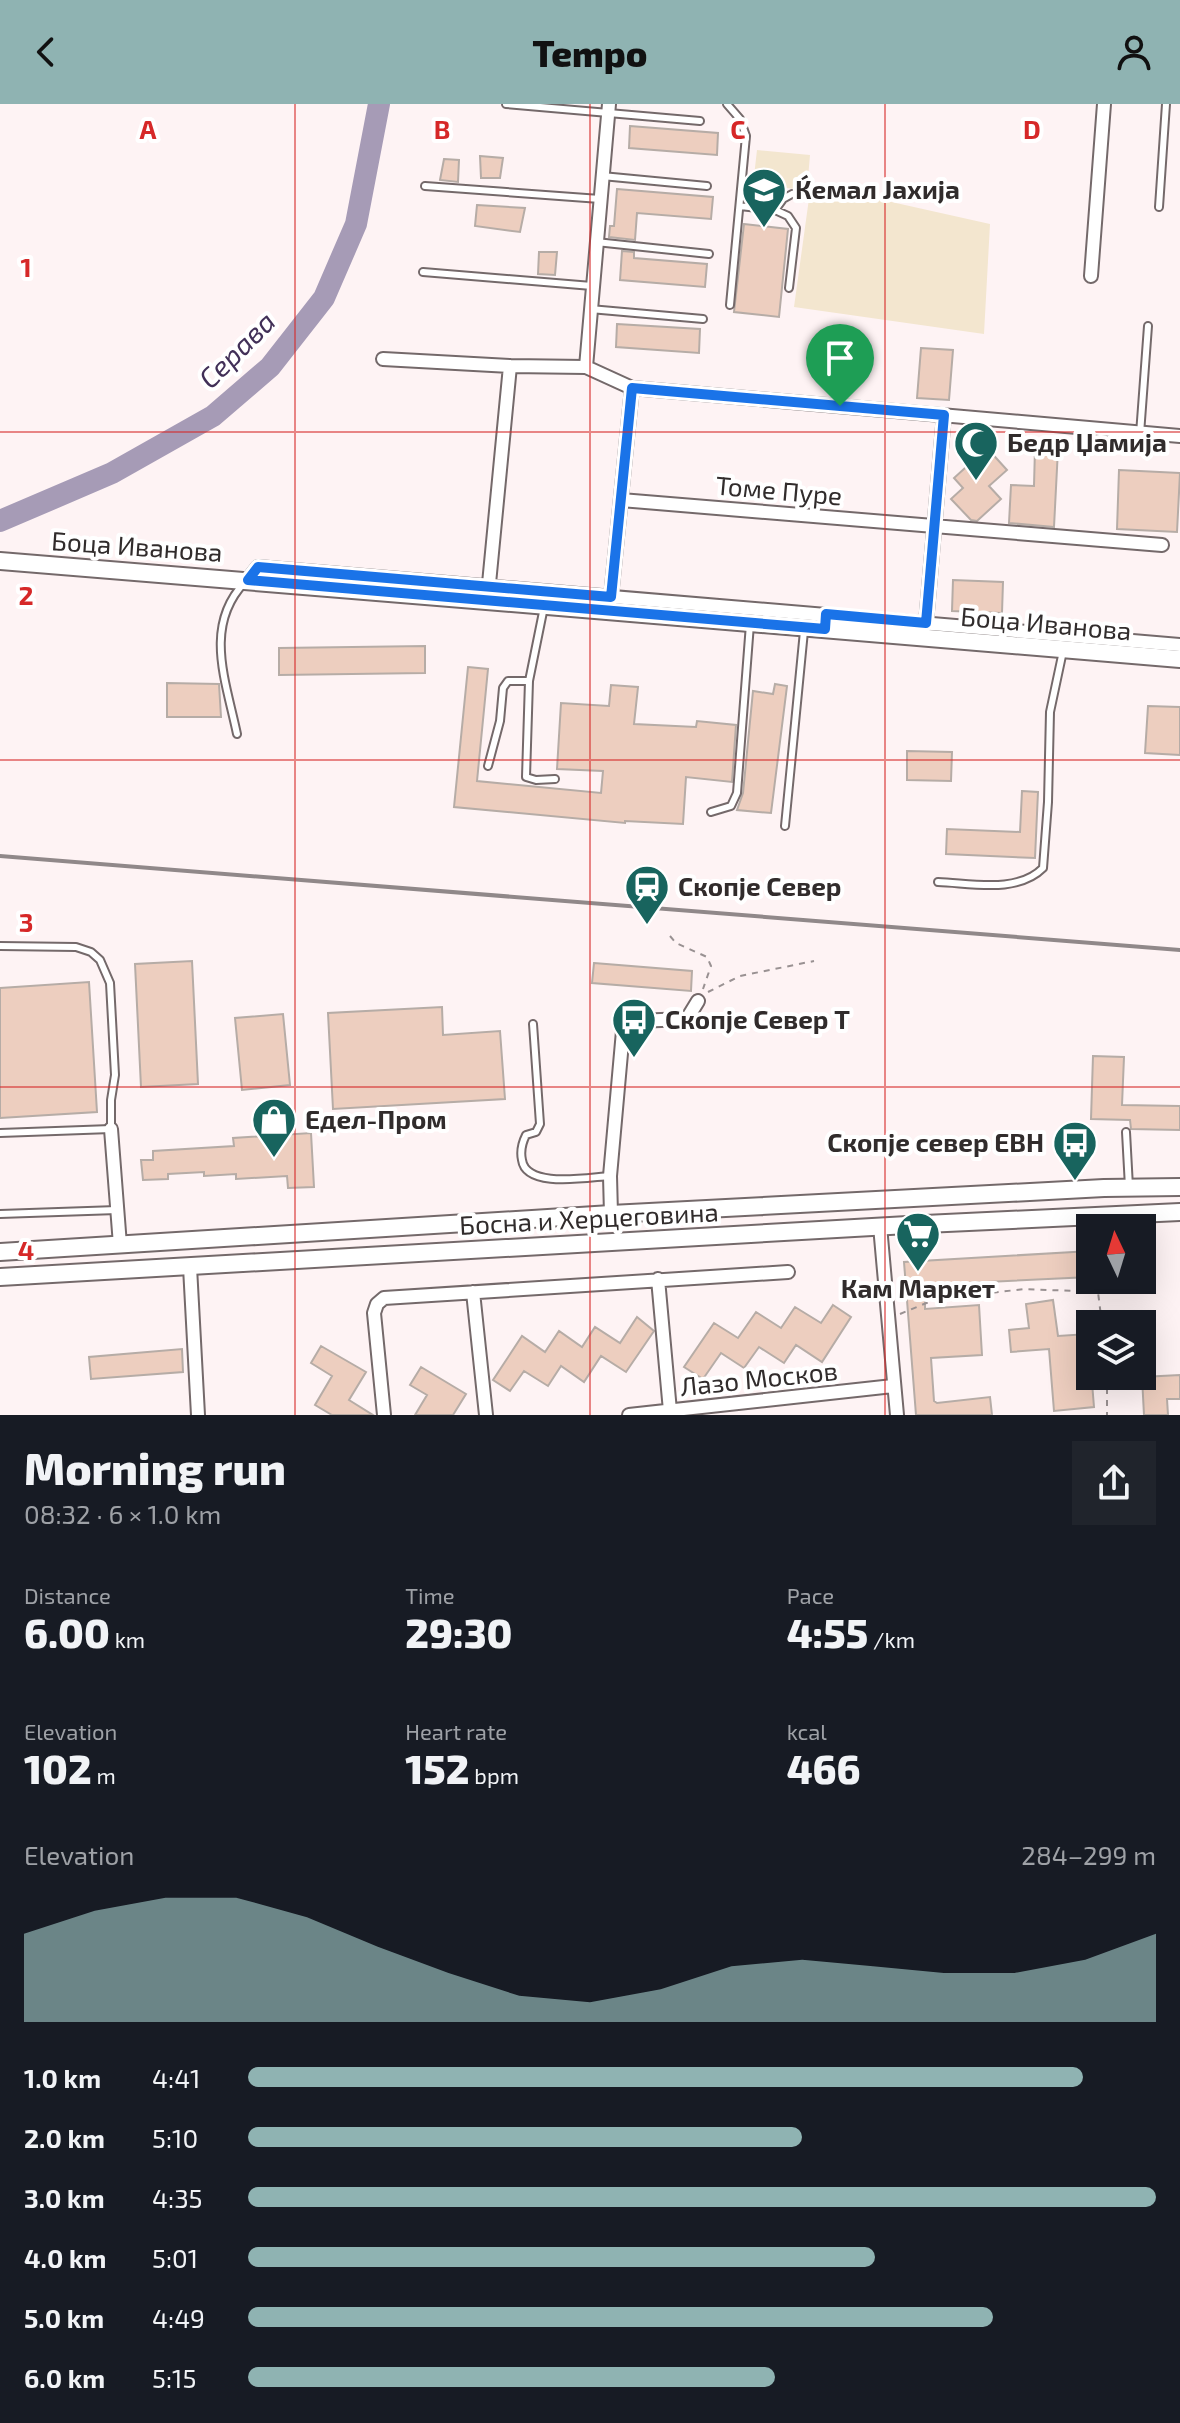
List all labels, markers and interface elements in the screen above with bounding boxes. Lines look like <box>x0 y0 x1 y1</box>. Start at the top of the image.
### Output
icon: back <box>24 30 68 74</box>
icon: person <box>1112 30 1156 74</box>
text: Tempo <box>533 31 647 74</box>
text: A <box>140 113 157 144</box>
text: B <box>434 113 450 144</box>
text: C <box>730 113 746 144</box>
text: D <box>1023 113 1041 144</box>
school or university icon: Ќемал Јахија <box>740 166 788 229</box>
place label: Ќемал Јахија <box>795 173 960 204</box>
text: 1 <box>20 251 32 282</box>
water label: Серава <box>191 304 282 395</box>
pin <box>806 324 874 406</box>
icon: arrive <box>818 336 862 380</box>
mosque icon: Бедр Џамија <box>952 419 1000 482</box>
place label: Бедр Џамија <box>1007 426 1167 457</box>
street label: Томе Пуре <box>715 469 844 511</box>
street label: Боца Иванова <box>50 524 224 567</box>
text: 2 <box>18 579 34 610</box>
street label: Боца Иванова <box>959 600 1133 645</box>
station icon: Скопје Север <box>623 863 671 926</box>
place label: Скопје Север <box>678 870 842 901</box>
text: 3 <box>19 906 33 937</box>
bus stop icon: Скопје Север Т <box>610 996 658 1059</box>
place label: Скопје Север Т <box>665 1003 850 1034</box>
shop icon: Едел-Пром <box>250 1096 298 1159</box>
place label: Едел-Пром <box>305 1103 447 1134</box>
bus stop icon: Скопје север ЕВН <box>1051 1119 1099 1182</box>
place label: Скопје север ЕВН <box>827 1126 1044 1157</box>
street label: Босна и Херцеговина <box>458 1195 719 1240</box>
supermarket icon: Кам Маркет <box>894 1210 942 1273</box>
north arrow <box>1076 1214 1156 1294</box>
map controls <box>1076 1214 1156 1390</box>
text: 4 <box>18 1234 34 1265</box>
place label: Кам Маркет <box>841 1272 995 1303</box>
button: layers <box>1076 1310 1156 1390</box>
street label: Лазо Москов <box>678 1354 839 1401</box>
text: Morning run <box>24 1441 286 1494</box>
button: share <box>1072 1441 1156 1525</box>
text: 08:32 · 6 × 1.0 km <box>24 1498 221 1529</box>
text: Distance <box>24 1582 111 1608</box>
text: Time <box>405 1582 455 1608</box>
text: Pace <box>787 1582 834 1608</box>
text: 6.00 <box>24 1608 110 1656</box>
text: 29:30 <box>405 1608 512 1656</box>
text: 4:55 <box>787 1608 868 1656</box>
text: km <box>110 1626 145 1652</box>
text: /km <box>868 1626 915 1652</box>
text: Elevation <box>24 1718 117 1744</box>
text: Heart rate <box>405 1718 507 1744</box>
text: kcal <box>787 1718 827 1744</box>
text: 102 <box>24 1744 92 1792</box>
text: 152 <box>405 1744 469 1792</box>
text: 466 <box>787 1744 861 1792</box>
text: m <box>92 1762 116 1788</box>
text: bpm <box>469 1762 519 1788</box>
text: Elevation <box>24 1839 134 1870</box>
text: 284–299 m <box>1021 1839 1156 1870</box>
text: 1.0 km <box>24 2062 101 2093</box>
text: 4:41 <box>152 2062 200 2093</box>
text: 2.0 km <box>24 2122 105 2153</box>
text: 5:10 <box>152 2122 198 2153</box>
text: 3.0 km <box>24 2182 105 2213</box>
text: 4:35 <box>152 2182 203 2213</box>
text: 4.0 km <box>24 2242 106 2273</box>
text: 5:01 <box>152 2242 198 2273</box>
text: 5.0 km <box>24 2302 104 2333</box>
text: 4:49 <box>152 2302 205 2333</box>
text: 6.0 km <box>24 2362 105 2393</box>
text: 5:15 <box>152 2362 196 2393</box>

